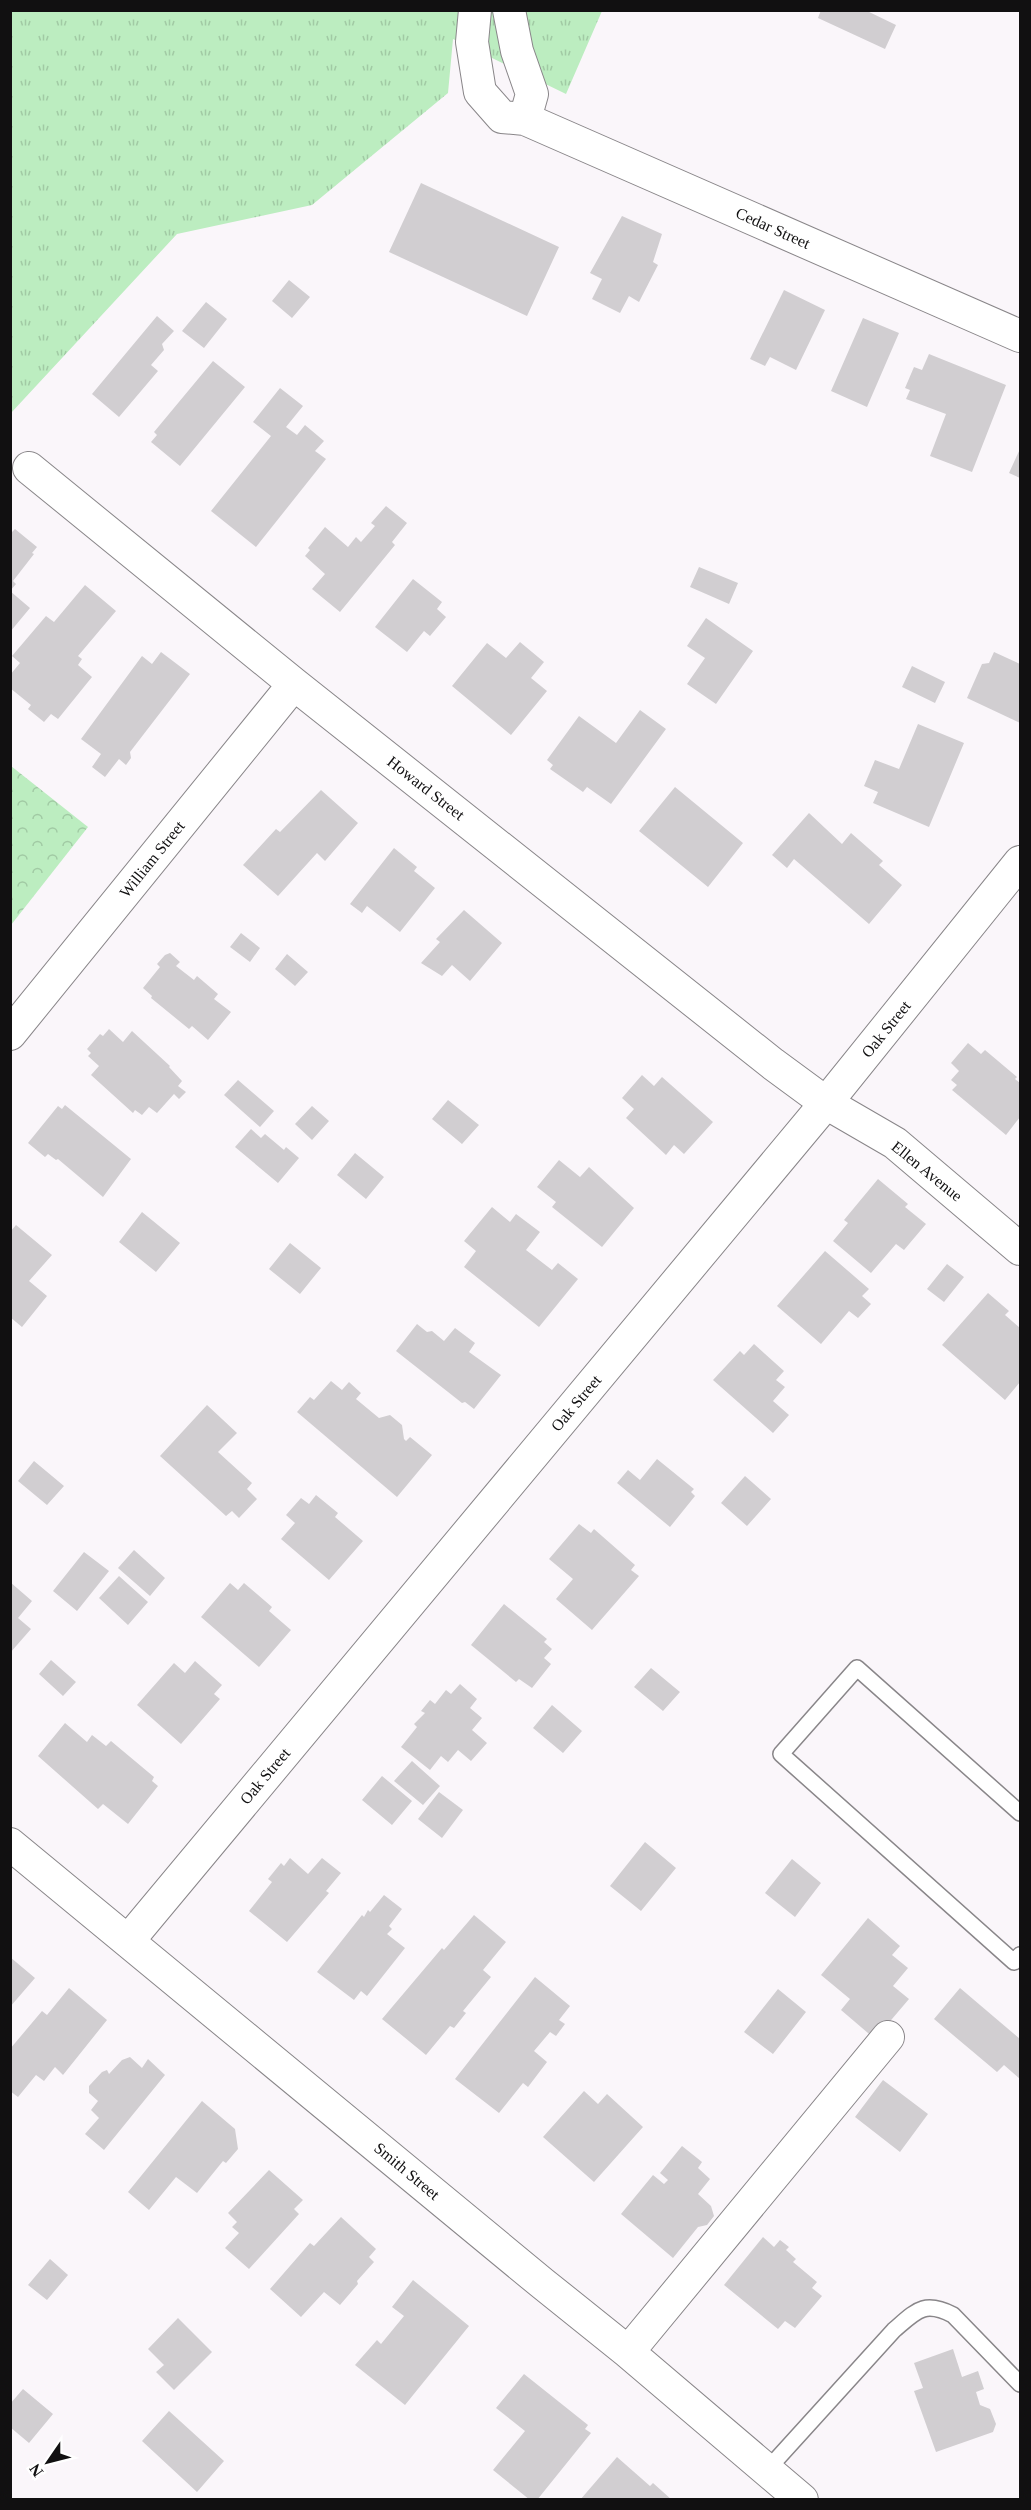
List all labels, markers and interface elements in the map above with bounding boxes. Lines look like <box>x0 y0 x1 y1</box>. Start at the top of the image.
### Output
street label: Cedar Street <box>733 204 813 252</box>
street label: Howard Street <box>384 753 468 824</box>
street label: William Street <box>116 817 188 901</box>
street label: Oak Street <box>858 997 914 1061</box>
street label: Ellen Avenue <box>888 1138 966 1204</box>
street label: Oak Street <box>548 1371 605 1435</box>
street label: Oak Street <box>237 1744 294 1808</box>
street label: Smith Street <box>371 2139 443 2203</box>
north arrow <box>18 2432 78 2492</box>
text: N <box>26 2460 46 2480</box>

